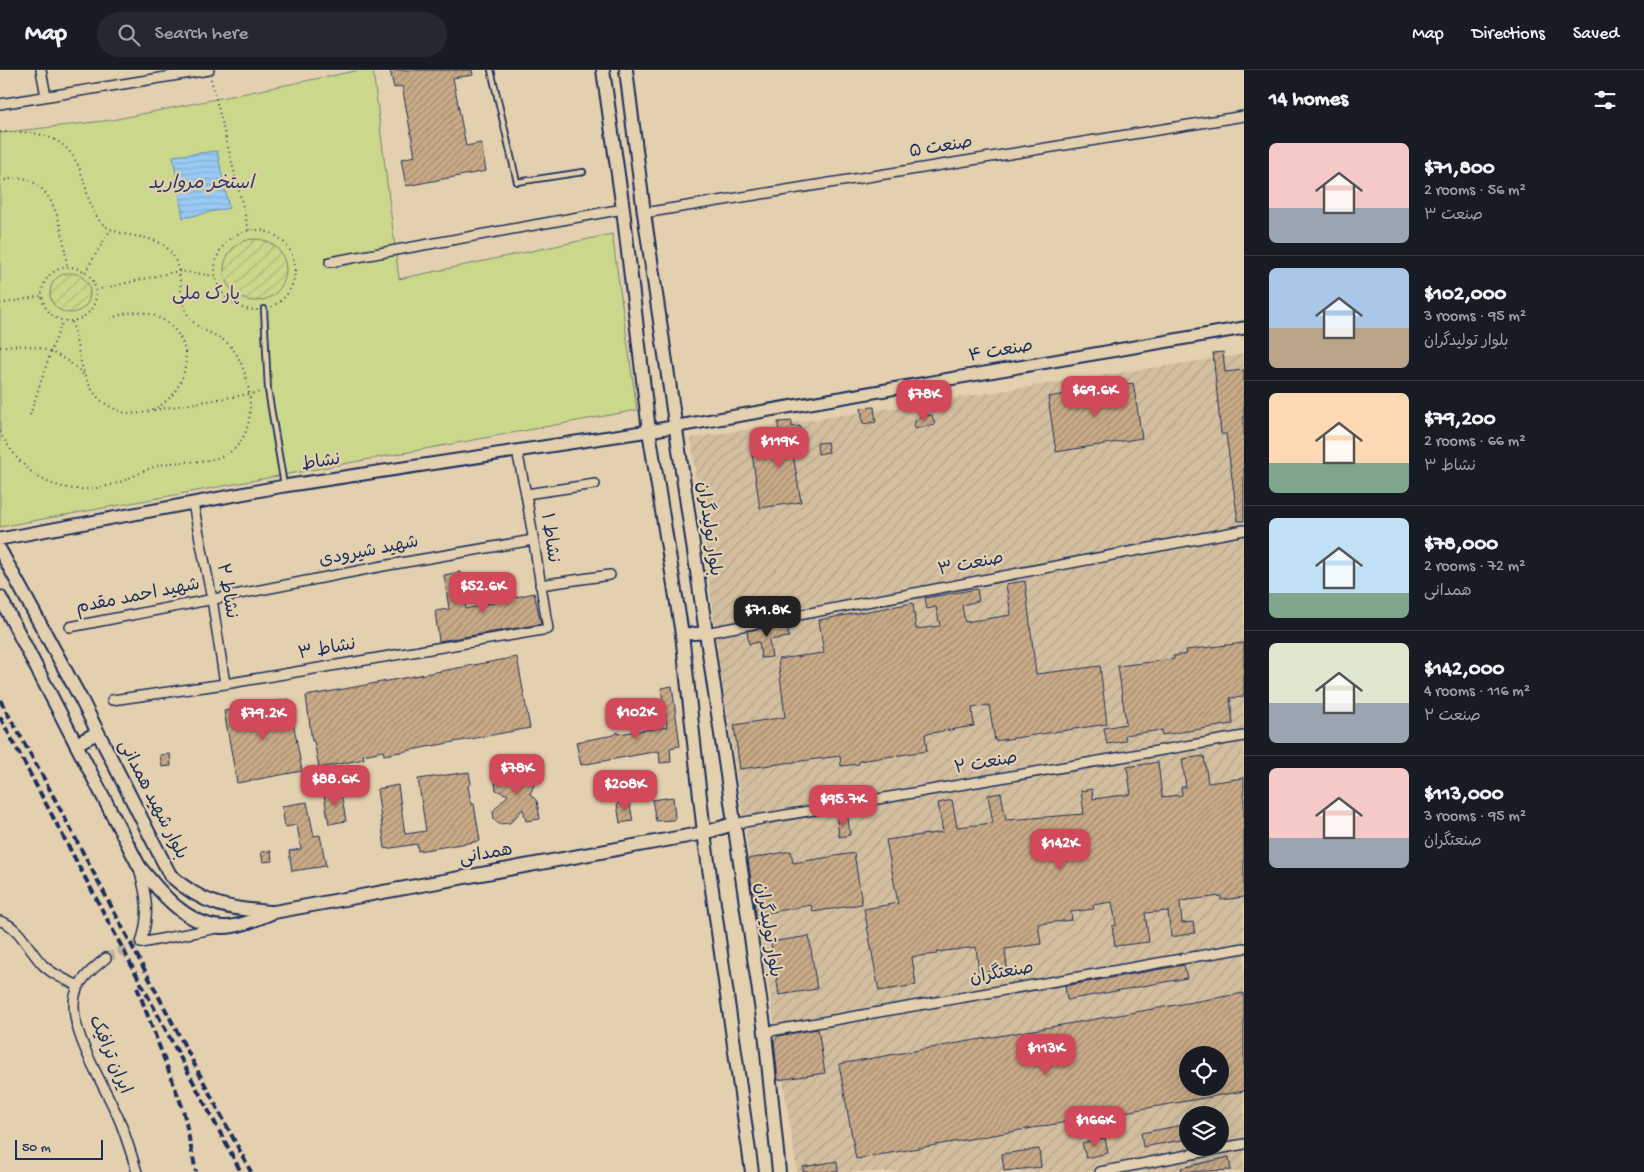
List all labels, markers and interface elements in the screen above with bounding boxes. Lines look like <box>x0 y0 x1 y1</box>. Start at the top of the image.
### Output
search box <box>97 12 447 57</box>
text: Map <box>25 20 67 49</box>
icon: search <box>115 21 143 49</box>
text: Search here <box>155 23 248 46</box>
text: Map <box>1412 24 1444 45</box>
text: Directions <box>1472 24 1545 45</box>
text: Saved <box>1573 24 1619 45</box>
icon: filters <box>1591 86 1619 114</box>
text: 14 homes <box>1269 88 1348 113</box>
street label: صنعت ۵ <box>908 133 974 163</box>
text: $71,800 <box>1424 157 1495 182</box>
icon: home <box>1309 163 1369 223</box>
water label: استخر مروارید <box>148 173 256 196</box>
text: 2 rooms · 56 m² <box>1424 182 1526 201</box>
text: صنعت ۳ <box>1424 207 1483 226</box>
text: $102,000 <box>1424 283 1507 308</box>
park label: پارک ملی <box>172 285 240 306</box>
icon: home <box>1309 288 1369 348</box>
text: 3 rooms · 95 m² <box>1424 308 1526 327</box>
text: بلوار تولیدگران <box>1424 333 1509 352</box>
street label: صنعت ۴ <box>967 336 1035 368</box>
pin: $69.6K <box>1054 376 1136 418</box>
pin: $78K <box>894 380 954 422</box>
text: $69.6K <box>1072 382 1118 401</box>
text: $78K <box>907 386 941 405</box>
text: $79,200 <box>1424 408 1496 433</box>
icon: home <box>1309 413 1369 473</box>
pin: $119K <box>744 426 814 469</box>
text: $119K <box>761 433 797 452</box>
text: 2 rooms · 66 m² <box>1424 433 1525 452</box>
street label: نشاط <box>300 450 342 476</box>
text: نشاط ۳ <box>1424 458 1476 477</box>
street label: بلوار تولیدگران <box>691 480 727 578</box>
street label: نشاط ۱ <box>535 512 563 564</box>
street label: شهید شیرودی <box>317 532 421 572</box>
text: $78,000 <box>1424 533 1498 558</box>
icon: home <box>1309 538 1369 598</box>
street label: صنعت ۳ <box>936 548 1006 582</box>
text: 2 rooms · 72 m² <box>1424 558 1525 577</box>
street label: نشاط ۲ <box>211 562 241 620</box>
pin: $52.6K <box>442 572 524 614</box>
street label: شهید احمد مقدم <box>74 575 202 620</box>
text: $52.6K <box>460 578 506 597</box>
text: همدانی <box>1424 583 1472 602</box>
pin: $71.8K <box>726 596 808 638</box>
text: $71.8K <box>745 602 789 621</box>
street label: نشاط ۳ <box>296 635 358 665</box>
text: $142,000 <box>1424 658 1505 683</box>
icon: home <box>1309 663 1369 723</box>
text: 4 rooms · 116 m² <box>1424 683 1530 702</box>
pin: $79.2K <box>222 698 304 741</box>
pin: $102K <box>601 698 671 740</box>
text: $102K <box>616 704 656 723</box>
text: $79.2K <box>240 705 286 724</box>
text: صنعت ۲ <box>1424 708 1481 727</box>
street label: بلوار شهید همدانی <box>113 737 191 863</box>
street label: صنعت ۲ <box>953 748 1019 780</box>
pin: $78K <box>487 754 547 796</box>
text: $78K <box>500 760 534 779</box>
pin: $88.6K <box>294 764 376 807</box>
pin: $208K <box>590 770 660 812</box>
text: $88.6K <box>312 771 358 790</box>
text: $208K <box>604 776 646 795</box>
text: $113,000 <box>1424 783 1504 808</box>
pin: $95.7K <box>802 784 884 827</box>
icon: home <box>1309 788 1369 848</box>
text: $95.7K <box>820 791 866 810</box>
text: 3 rooms · 95 m² <box>1424 808 1526 827</box>
pin: $142K <box>1025 828 1095 871</box>
text: صنعتگران <box>1424 833 1482 852</box>
text: $142K <box>1041 835 1079 854</box>
street label: همدانی <box>458 840 514 870</box>
street label: بلوار تولیدگران <box>749 881 787 979</box>
street label: صنعتگران <box>968 956 1036 990</box>
street label: ایران ترافیک <box>83 1013 135 1097</box>
pin: $113K <box>1011 1034 1081 1076</box>
text: $113K <box>1027 1040 1065 1059</box>
map controls <box>1179 1046 1229 1156</box>
button: locate <box>1179 1046 1229 1096</box>
pin: $166K <box>1060 1106 1130 1148</box>
button: layers <box>1179 1106 1229 1156</box>
text: $166K <box>1076 1112 1114 1131</box>
scale bar <box>15 1137 102 1160</box>
text: 50 m <box>22 1140 51 1157</box>

